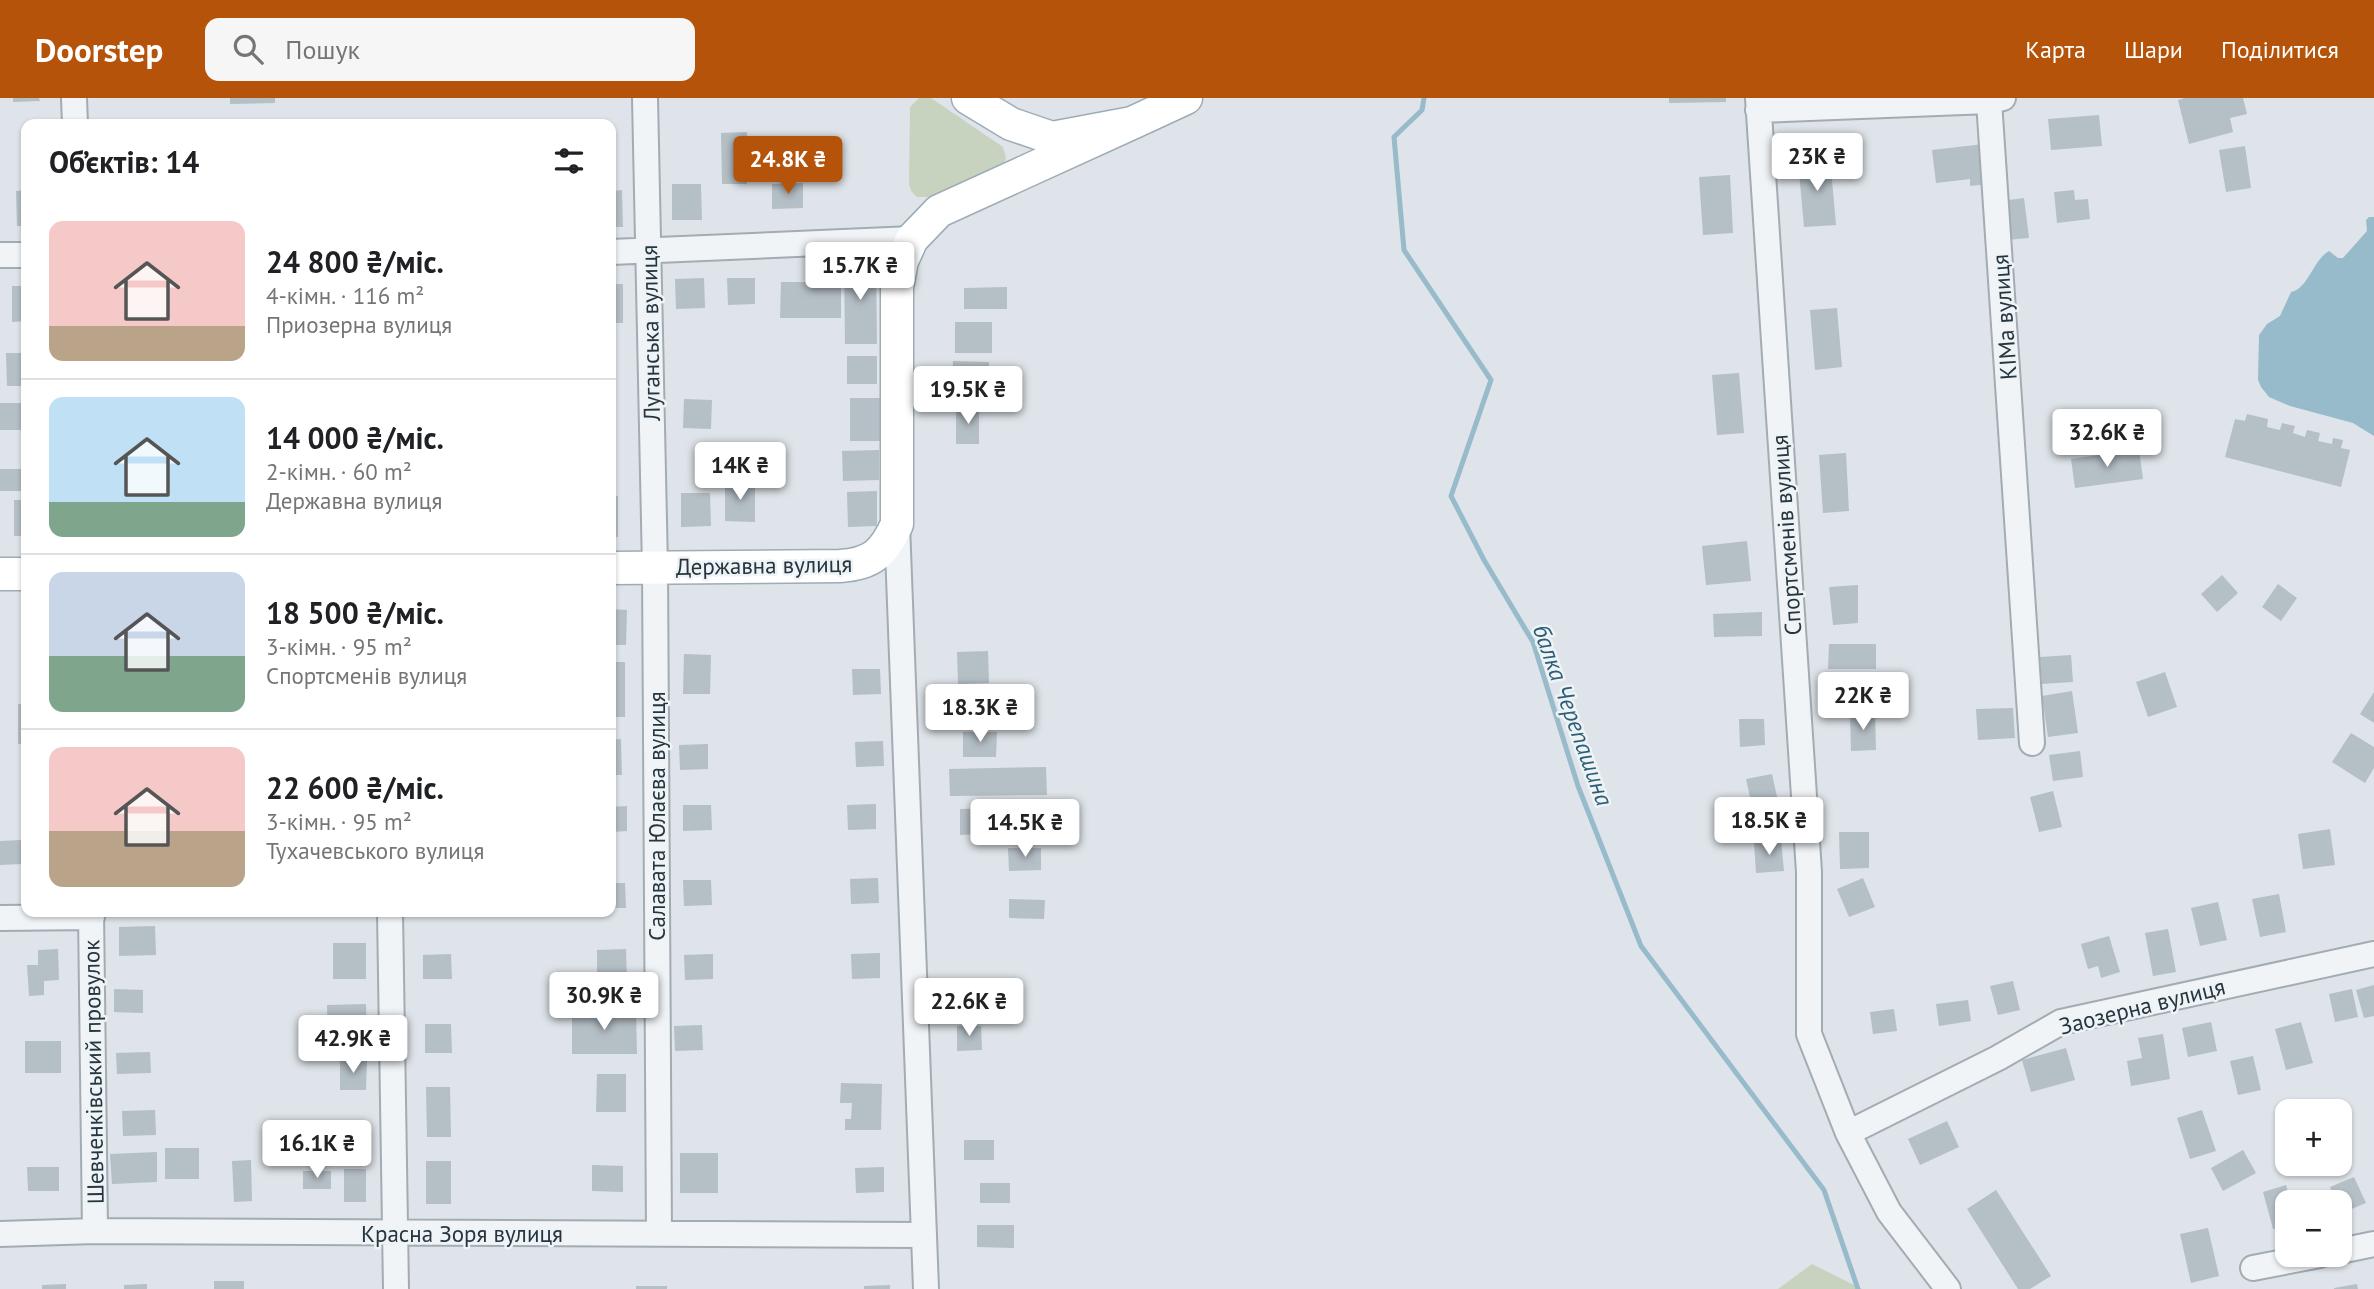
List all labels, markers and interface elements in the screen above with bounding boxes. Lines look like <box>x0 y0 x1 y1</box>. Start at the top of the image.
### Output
search box <box>205 18 695 81</box>
text: Doorstep <box>35 28 163 71</box>
icon: search <box>229 30 267 68</box>
text: Пошук <box>285 33 360 66</box>
text: Карта <box>2025 34 2086 65</box>
text: Шари <box>2124 34 2183 65</box>
text: Поділитися <box>2221 34 2339 65</box>
pin: 23K ₴ <box>1768 134 1866 193</box>
pin: 24.8K ₴ <box>723 136 853 196</box>
text: 23K ₴ <box>1788 141 1846 170</box>
text: Об’єктів: 14 <box>49 142 199 181</box>
icon: filters <box>550 142 588 180</box>
text: 24.8K ₴ <box>749 144 827 173</box>
text: 24 800 ₴/міс. <box>266 242 444 281</box>
pin: 15.7K ₴ <box>795 242 925 302</box>
street label: Луганська вулиця <box>634 245 666 422</box>
icon: home <box>105 249 189 333</box>
text: 15.7K ₴ <box>821 250 899 279</box>
street label: КІМа вулиця <box>1985 253 2023 381</box>
text: 4-кімн. · 116 m² <box>266 281 424 310</box>
text: Приозерна вулиця <box>266 310 452 339</box>
pin: 19.5K ₴ <box>903 366 1033 426</box>
text: 19.5K ₴ <box>929 374 1007 403</box>
pin: 32.6K ₴ <box>2042 410 2172 469</box>
text: 32.6K ₴ <box>2068 417 2146 446</box>
text: 14 000 ₴/міс. <box>266 418 444 457</box>
icon: home <box>105 425 189 509</box>
street label: Спортсменів вулиця <box>1765 434 1807 636</box>
pin: 14K ₴ <box>691 442 789 502</box>
text: 14K ₴ <box>711 450 769 479</box>
text: 2-кімн. · 60 m² <box>266 457 412 486</box>
text: Державна вулиця <box>266 486 442 515</box>
street label: Державна вулиця <box>676 549 852 581</box>
text: 18 500 ₴/міс. <box>266 593 444 632</box>
icon: home <box>105 600 189 684</box>
water label: балка Черепашина <box>1526 620 1620 810</box>
text: 3-кімн. · 95 m² <box>266 632 412 661</box>
text: Спортсменів вулиця <box>266 661 467 690</box>
pin: 22K ₴ <box>1814 672 1912 732</box>
text: 22K ₴ <box>1834 680 1892 709</box>
pin: 18.3K ₴ <box>915 684 1045 744</box>
street label: Салавата Юлаєва вулиця <box>642 691 671 941</box>
text: 18.3K ₴ <box>941 692 1019 721</box>
text: 22 600 ₴/міс. <box>266 768 444 807</box>
icon: home <box>105 775 189 859</box>
pin: 18.5K ₴ <box>1704 798 1834 857</box>
pin: 14.5K ₴ <box>960 800 1090 859</box>
text: 18.5K ₴ <box>1730 805 1808 834</box>
text: 3-кімн. · 95 m² <box>266 807 412 836</box>
text: 14.5K ₴ <box>986 807 1064 836</box>
text: Тухачевського вулиця <box>266 836 484 865</box>
street label: Шевченківський провулок <box>76 940 110 1204</box>
street label: Заозерна вулиця <box>2056 971 2228 1041</box>
pin: 30.9K ₴ <box>539 972 669 1032</box>
pin: 22.6K ₴ <box>904 978 1034 1038</box>
text: 30.9K ₴ <box>565 980 643 1009</box>
text: 22.6K ₴ <box>930 986 1008 1015</box>
pin: 42.9K ₴ <box>288 1016 418 1075</box>
text: 42.9K ₴ <box>314 1023 392 1052</box>
map controls <box>2275 1099 2352 1267</box>
button: + <box>2275 1099 2352 1176</box>
pin: 16.1K ₴ <box>252 1121 382 1180</box>
text: 16.1K ₴ <box>278 1128 356 1157</box>
button: − <box>2275 1190 2352 1267</box>
street label: Красна Зоря вулиця <box>361 1219 563 1248</box>

